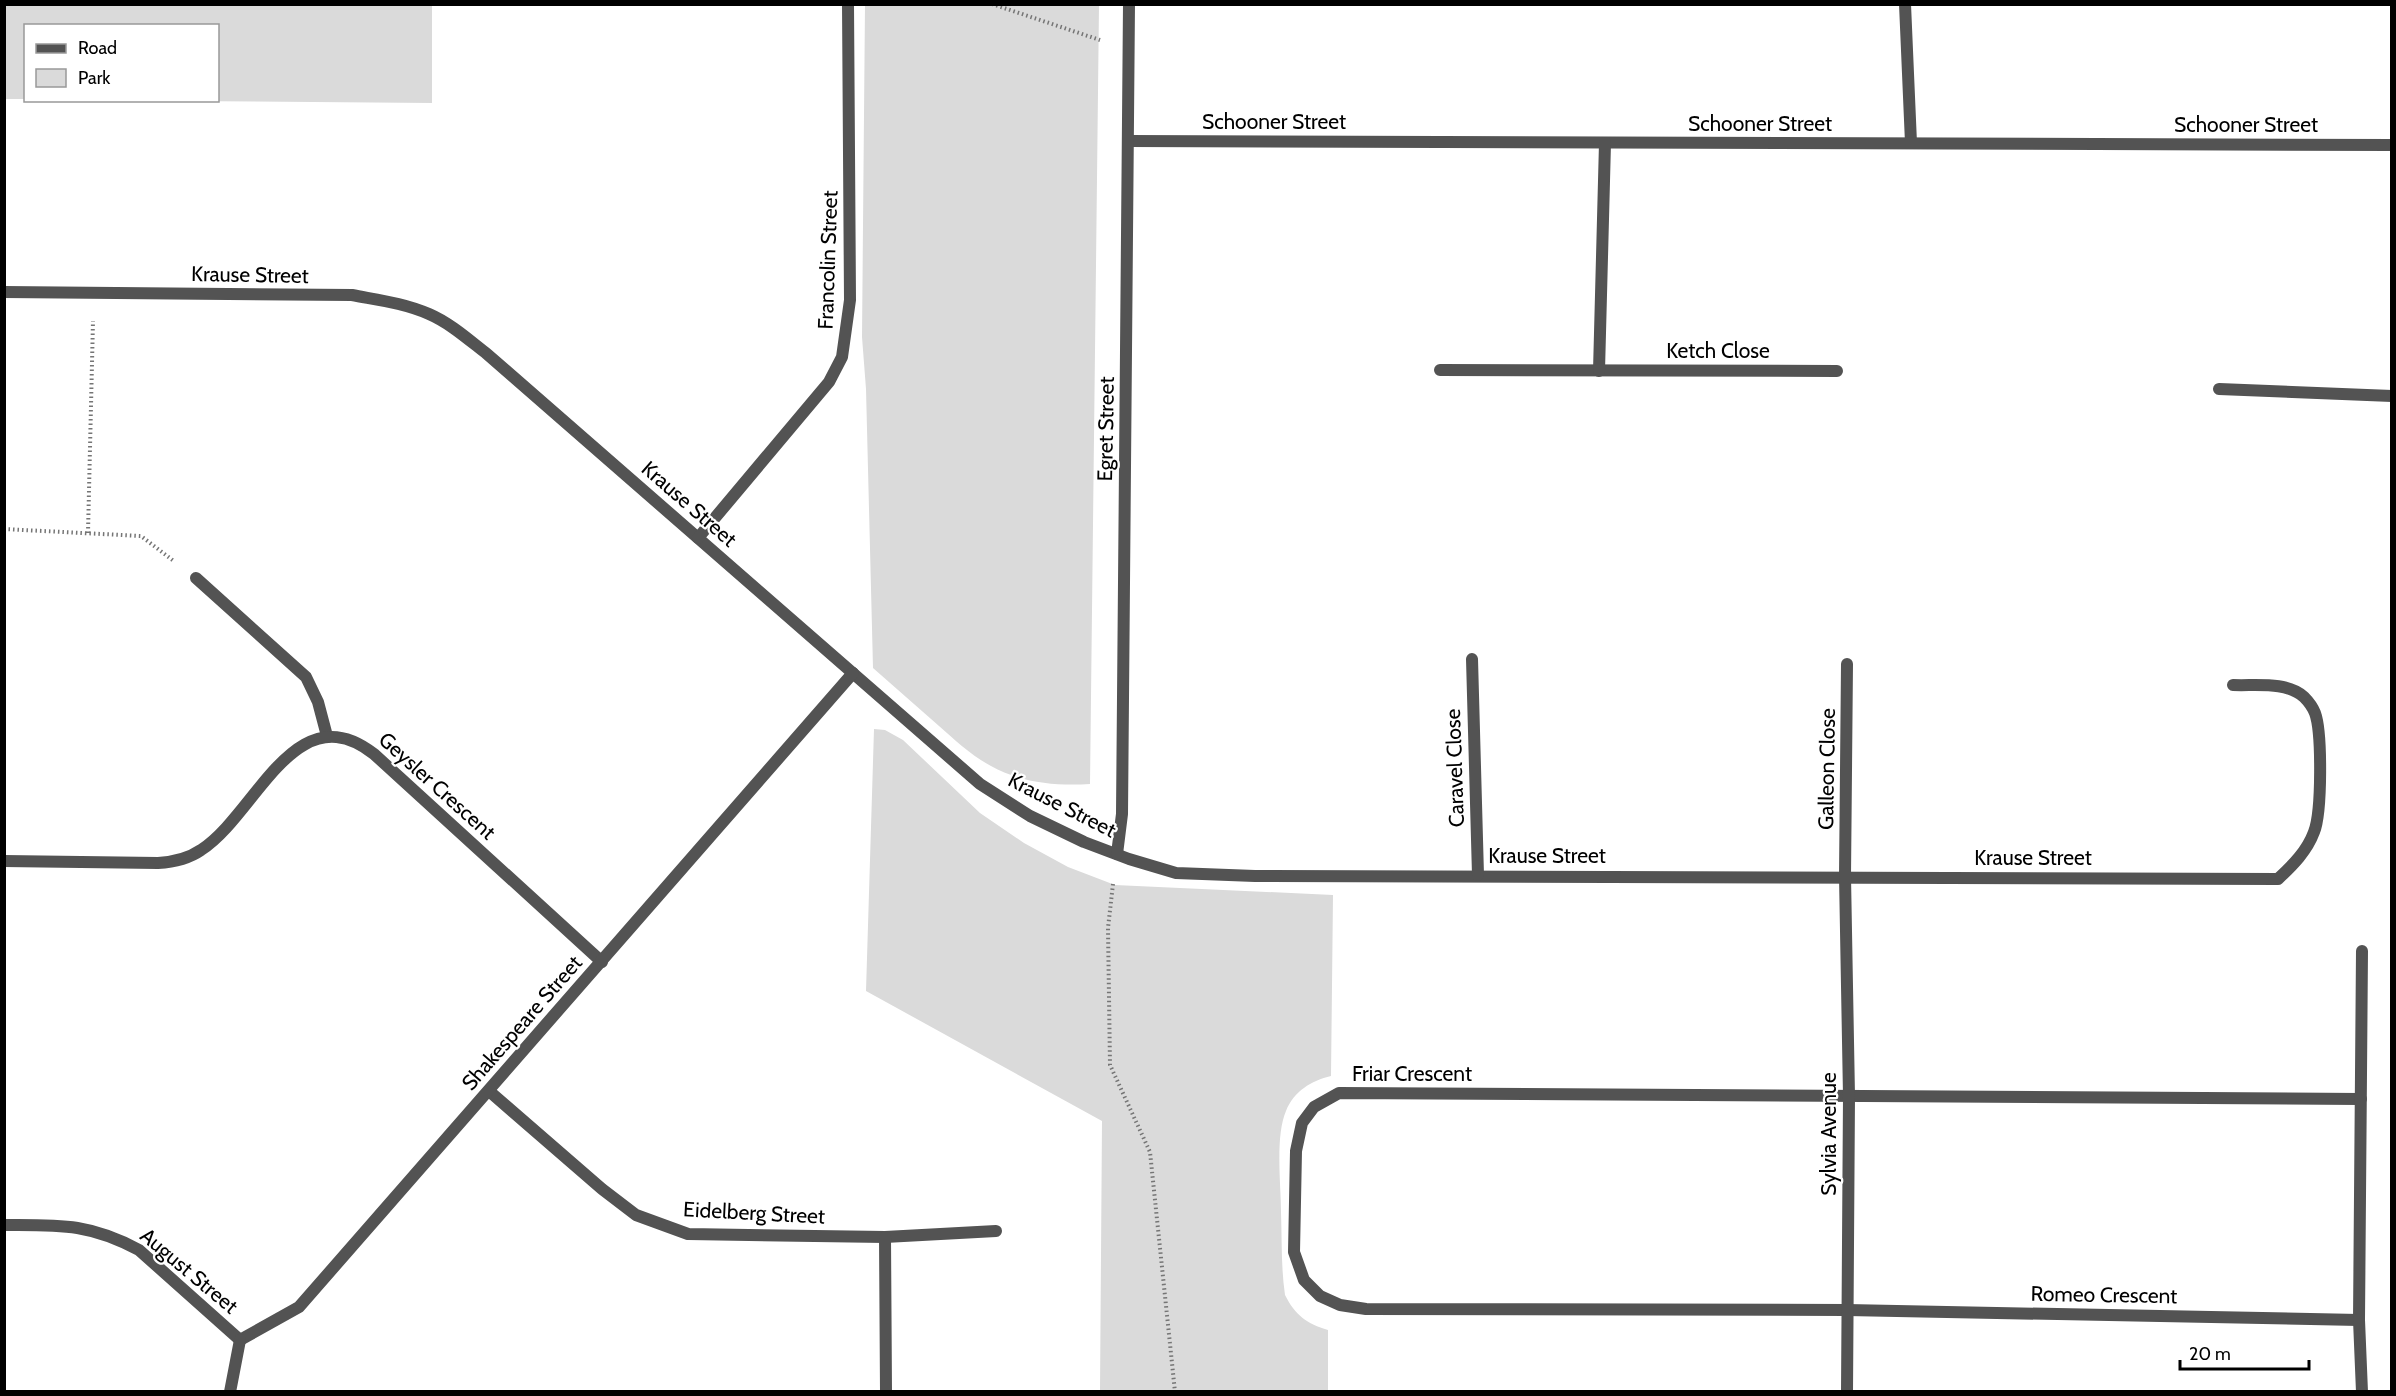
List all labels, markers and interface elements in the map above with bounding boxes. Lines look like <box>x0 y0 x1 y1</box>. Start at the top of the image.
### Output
legend <box>24 24 219 102</box>
text: Road <box>78 37 117 59</box>
text: Park <box>78 67 111 89</box>
street label: Schooner Street <box>1202 109 1346 134</box>
street label: Schooner Street <box>1688 111 1832 136</box>
street label: Schooner Street <box>2174 112 2318 137</box>
street label: Francolin Street <box>813 190 842 330</box>
street label: Krause Street <box>191 261 309 288</box>
street label: Ketch Close <box>1666 338 1770 363</box>
street label: Egret Street <box>1092 376 1119 482</box>
street label: Krause Street <box>637 456 742 552</box>
street label: Caravel Close <box>1440 708 1469 828</box>
street label: Galleon Close <box>1813 708 1840 830</box>
street label: Geysler Crescent <box>374 727 501 845</box>
street label: Krause Street <box>1004 767 1120 842</box>
street label: Krause Street <box>1488 843 1606 868</box>
street label: Krause Street <box>1974 845 2092 870</box>
street label: Shakespeare Street <box>456 950 587 1095</box>
street label: Friar Crescent <box>1352 1061 1472 1086</box>
street label: Sylvia Avenue <box>1816 1072 1841 1196</box>
street label: Eidelberg Street <box>682 1196 826 1229</box>
street label: August Street <box>135 1223 243 1319</box>
street label: Romeo Crescent <box>2030 1281 2178 1308</box>
scale bar <box>2180 1333 2309 1371</box>
text: 20 m <box>2189 1343 2231 1365</box>

